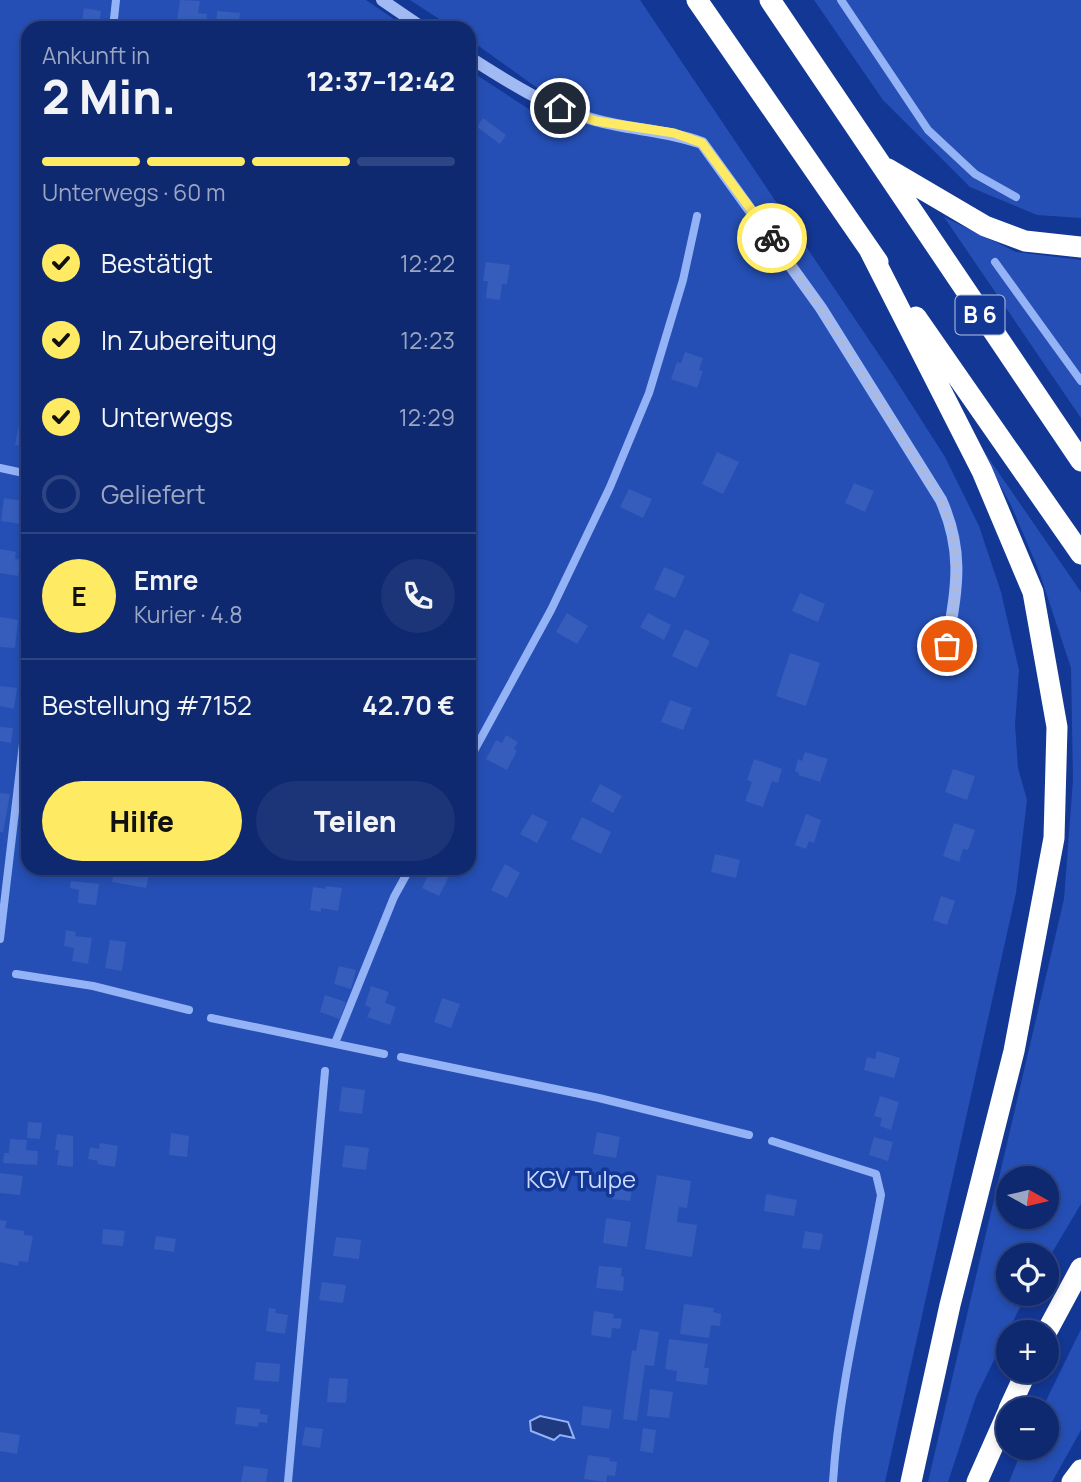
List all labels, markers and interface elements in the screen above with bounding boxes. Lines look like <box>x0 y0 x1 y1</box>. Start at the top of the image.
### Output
text: Ankunft in <box>42 39 150 71</box>
text: 12:37–12:42 <box>306 63 455 99</box>
text: 2 Min. <box>42 65 176 128</box>
pin <box>530 78 590 138</box>
icon: home <box>541 89 579 127</box>
text: Unterwegs · 60 m <box>42 176 225 208</box>
courier <box>737 203 807 273</box>
icon: bike <box>753 219 791 257</box>
icon: check <box>42 244 80 282</box>
text: Bestätigt <box>101 245 213 281</box>
text: 12:22 <box>400 247 455 279</box>
road number: B 6 <box>956 296 1004 334</box>
icon: check <box>42 321 80 359</box>
text: In Zubereitung <box>101 322 277 358</box>
text: 12:23 <box>400 324 455 356</box>
icon: check <box>42 398 80 436</box>
text: Unterwegs <box>101 399 233 435</box>
text: 12:29 <box>399 401 455 433</box>
text: Geliefert <box>101 476 206 512</box>
button: phone <box>381 559 455 633</box>
text: Emre <box>134 562 198 598</box>
text: E <box>71 578 87 614</box>
text: Kurier · 4.8 <box>134 598 243 630</box>
pin <box>917 616 977 676</box>
icon: bag <box>928 627 966 665</box>
text: Bestellung #7152 <box>42 687 252 723</box>
text: 42.70 € <box>362 687 455 723</box>
button: Hilfe <box>42 781 242 861</box>
button: Teilen <box>256 781 455 861</box>
park label: KGV Tulpe <box>526 1162 636 1195</box>
north arrow <box>996 1166 1059 1228</box>
map controls <box>996 1166 1059 1460</box>
button: locate <box>996 1243 1059 1306</box>
button: + <box>996 1320 1059 1383</box>
button: − <box>996 1397 1059 1460</box>

